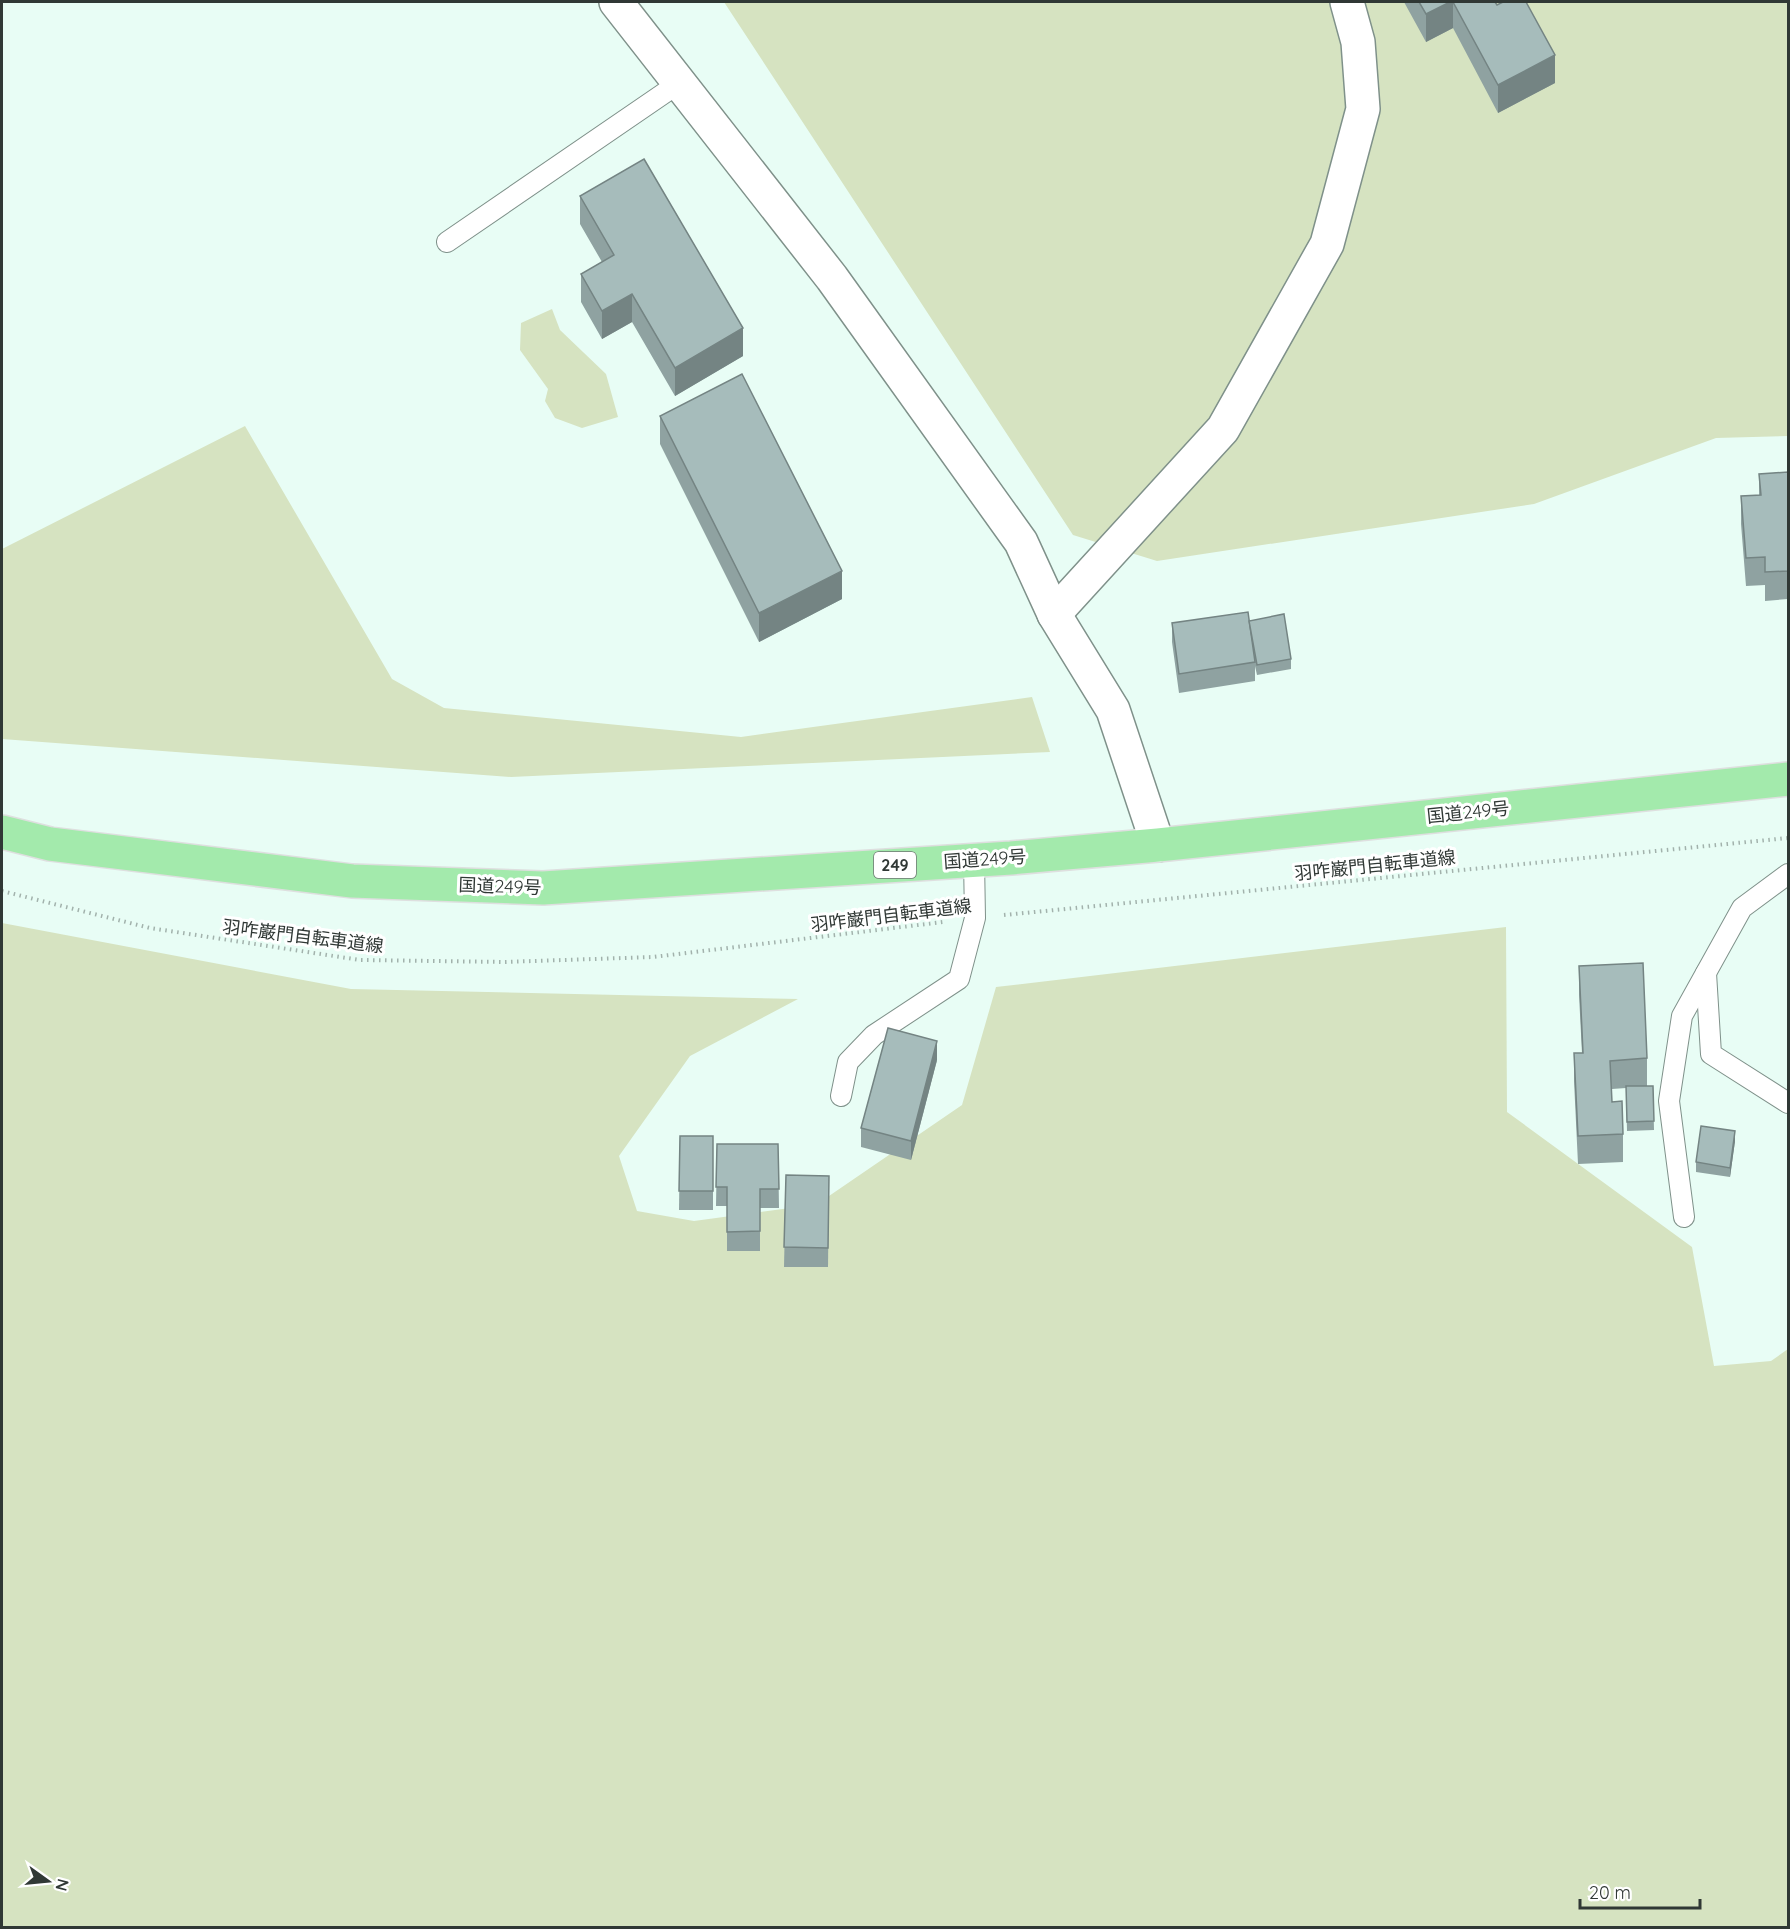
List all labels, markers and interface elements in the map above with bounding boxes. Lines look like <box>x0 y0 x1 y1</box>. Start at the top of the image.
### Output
street label: 国道249号 <box>1426 796 1510 828</box>
street label: 国道249号 <box>943 845 1027 873</box>
street label: 羽咋巌門自転車道線 <box>1293 845 1457 885</box>
road number: 249 <box>874 852 916 878</box>
street label: 国道249号 <box>458 873 542 899</box>
street label: 羽咋巌門自転車道線 <box>809 894 973 936</box>
street label: 羽咋巌門自転車道線 <box>221 915 385 957</box>
north arrow <box>18 1851 78 1911</box>
scale bar <box>1580 1872 1700 1910</box>
text: N <box>51 1877 74 1893</box>
text: 20 m <box>1589 1881 1631 1904</box>

